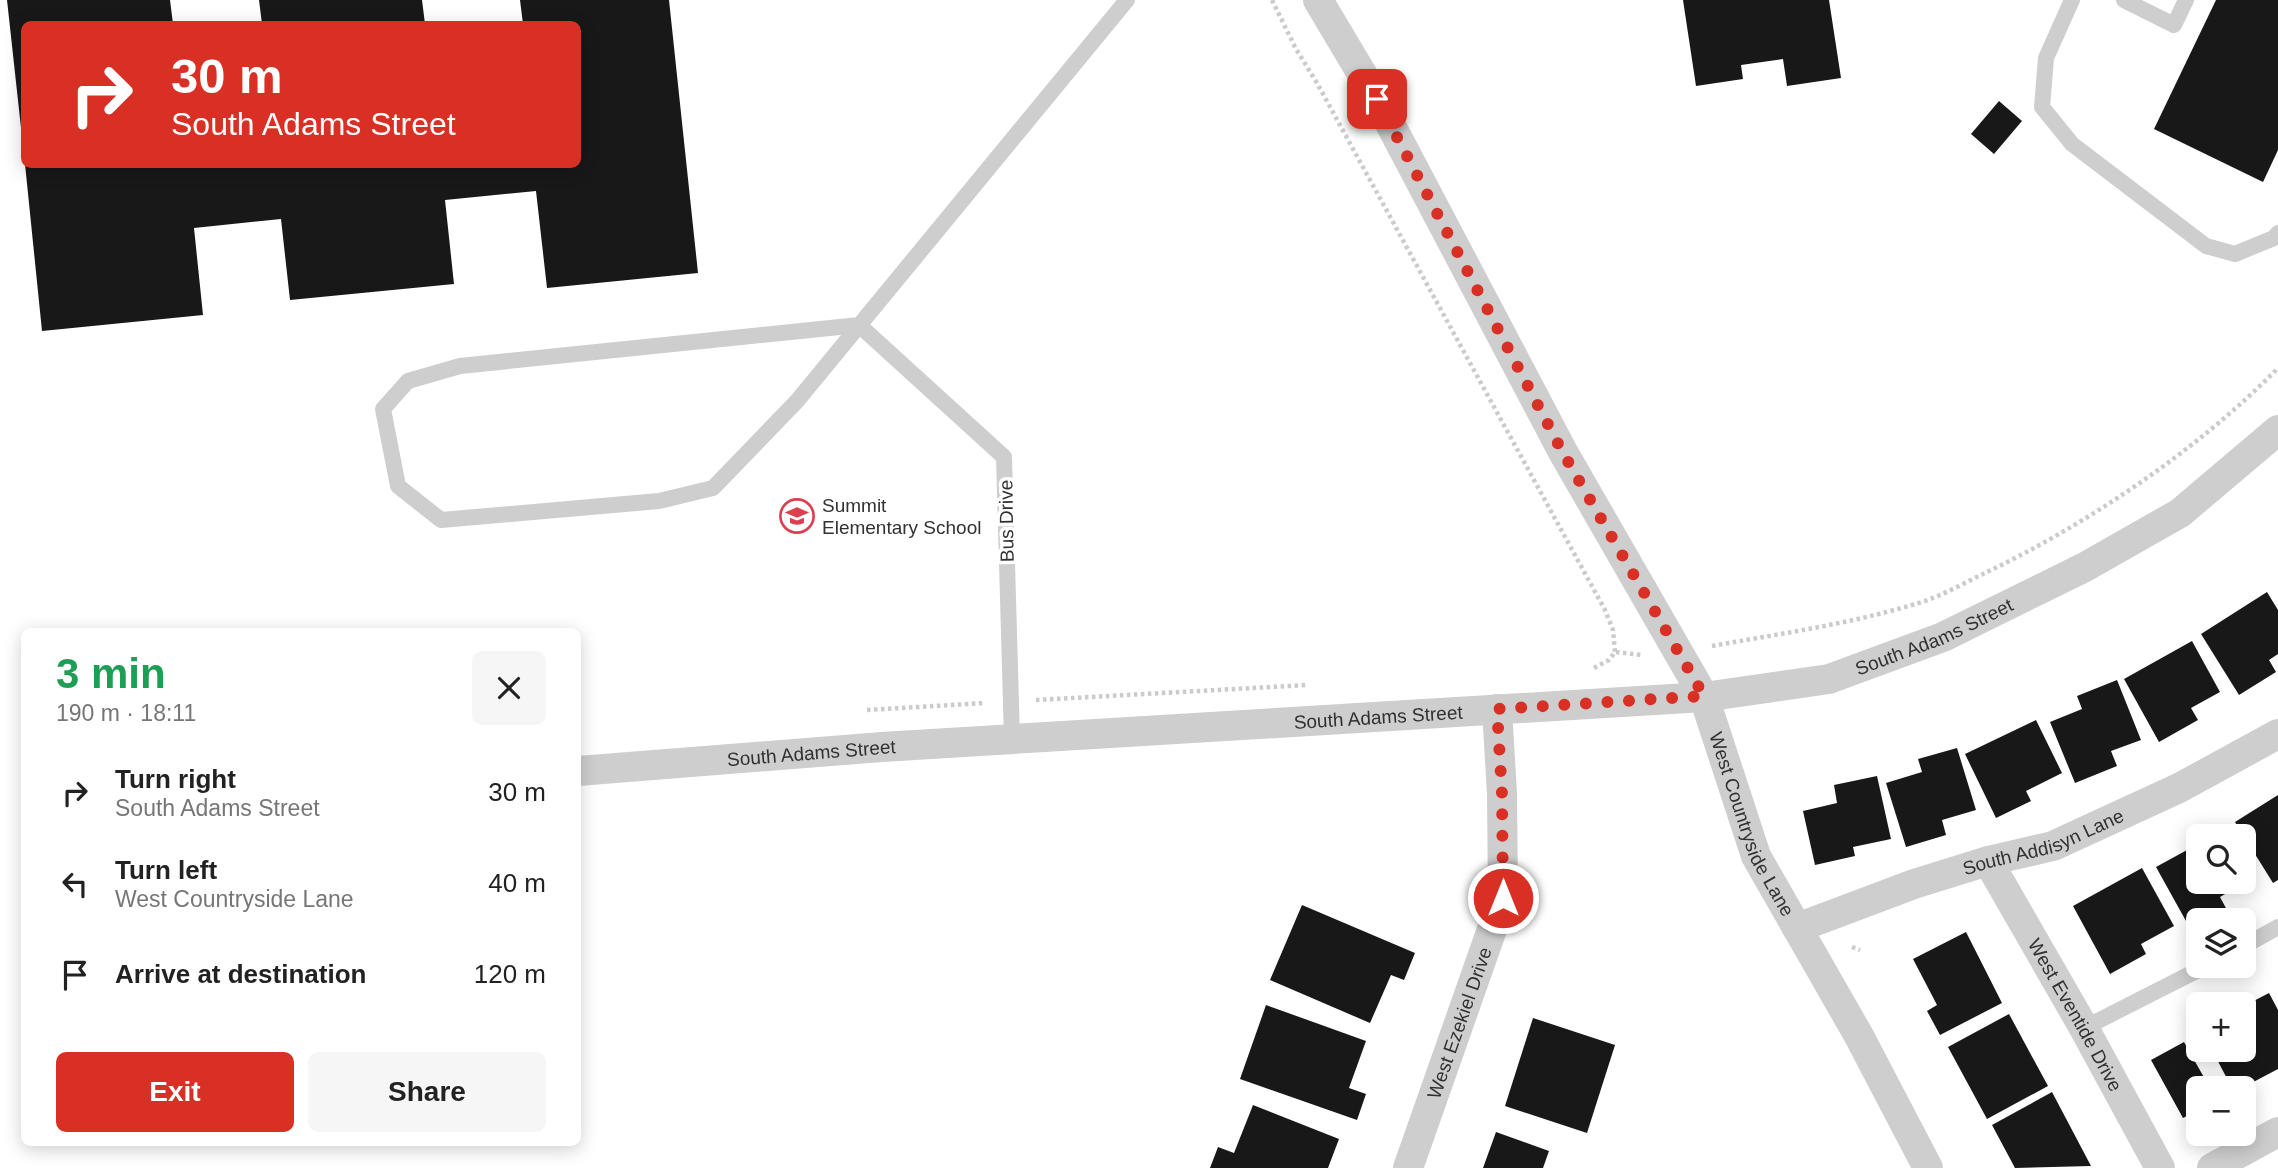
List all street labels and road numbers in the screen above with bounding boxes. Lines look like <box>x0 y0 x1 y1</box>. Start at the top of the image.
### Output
street label: Bus Drive <box>995 480 1018 562</box>
street label: South Adams Street <box>1852 594 2017 679</box>
street label: South Adams Street <box>1293 702 1464 733</box>
street label: West Countryside Lane <box>1705 729 1798 920</box>
street label: South Adams Street <box>726 736 897 770</box>
street label: South Addisyn Lane <box>1960 805 2127 879</box>
street label: West Eventide Drive <box>2024 935 2126 1095</box>
street label: West Ezekiel Drive <box>1423 944 1496 1101</box>

